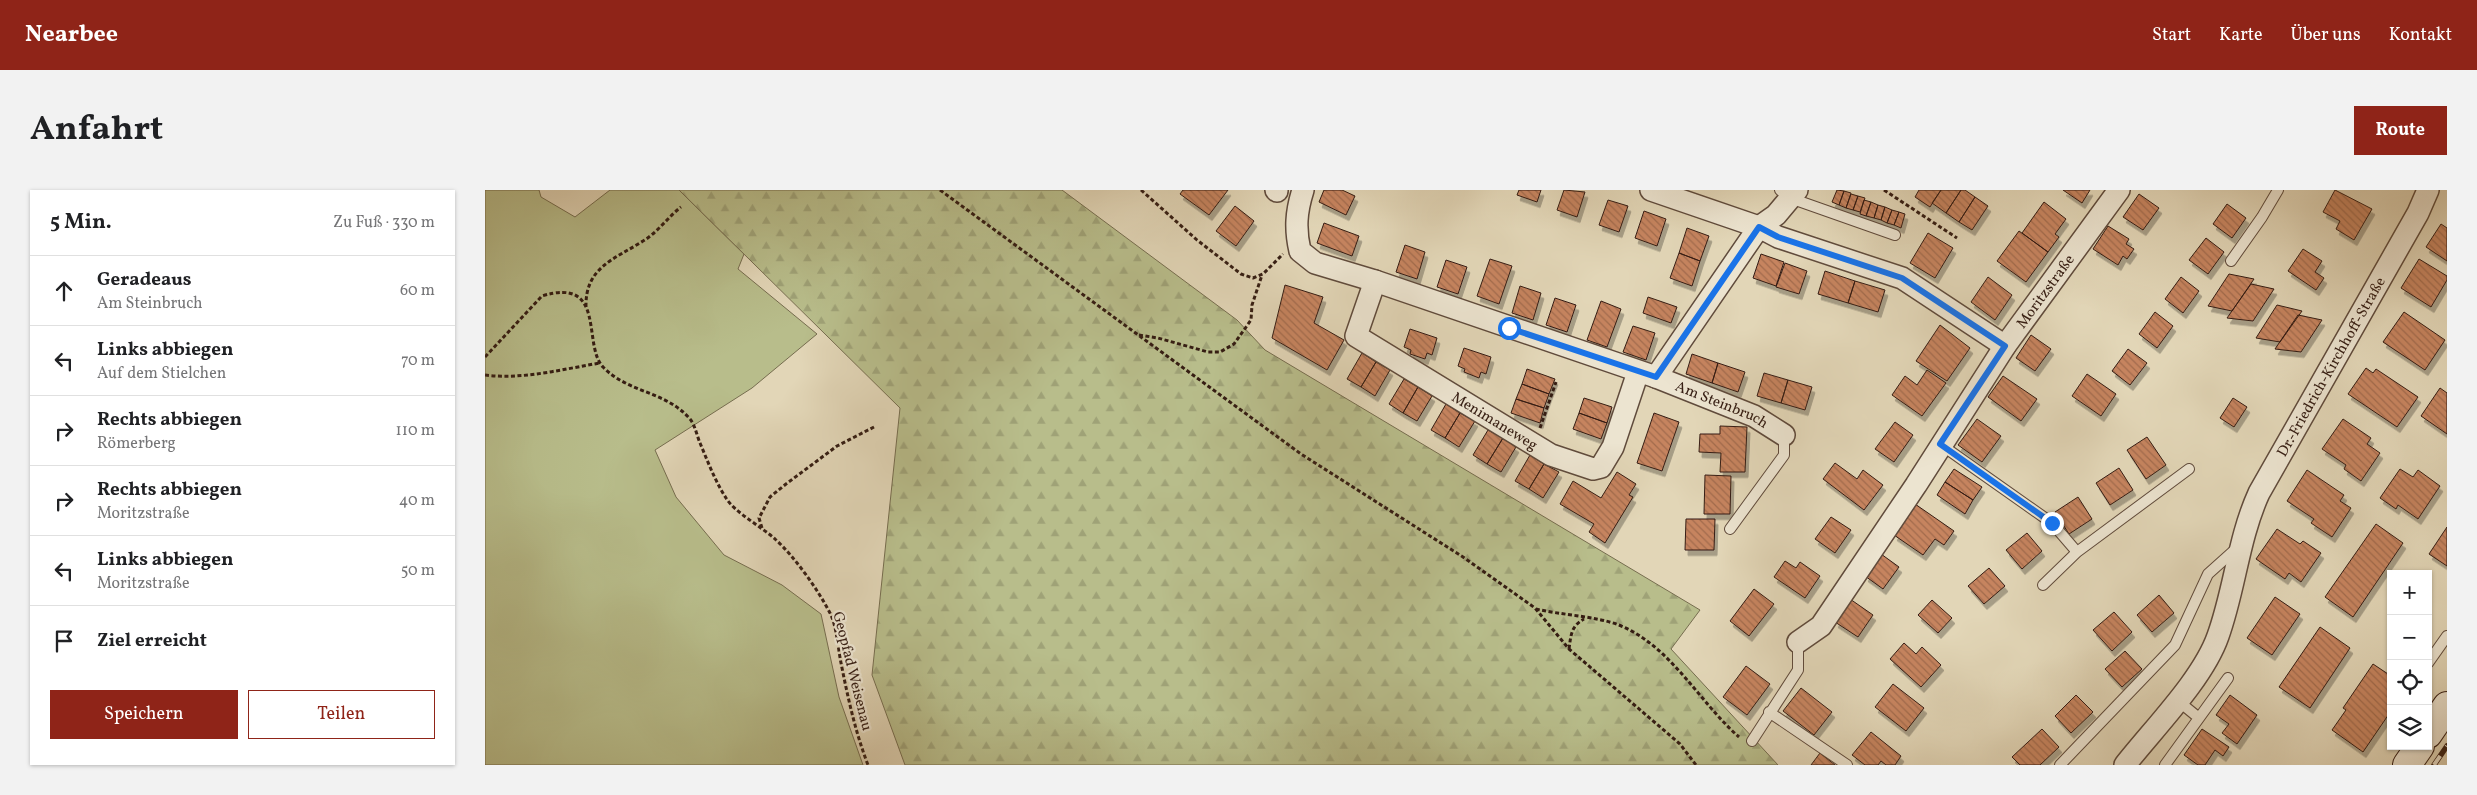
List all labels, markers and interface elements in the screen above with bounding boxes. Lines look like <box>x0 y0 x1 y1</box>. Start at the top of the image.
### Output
text: Nearbee <box>25 18 118 52</box>
text: Start <box>2152 23 2191 48</box>
text: Karte <box>2219 23 2263 48</box>
text: Über uns <box>2291 23 2361 48</box>
text: Kontakt <box>2389 23 2452 48</box>
text: Anfahrt <box>30 106 163 154</box>
button: Route <box>2354 106 2447 155</box>
text: 5 Min. <box>50 208 112 237</box>
text: Zu Fuß · 330 m <box>333 212 435 234</box>
street label: Moritzstraße <box>2012 251 2080 333</box>
text: Geradeaus <box>97 267 192 293</box>
street label: Dr.-Friedrich-Kirchhoff-Straße <box>2273 274 2391 461</box>
icon: ahead <box>50 277 78 305</box>
text: 60 m <box>400 280 435 302</box>
text: Am Steinbruch <box>97 293 203 315</box>
route start <box>1498 317 1521 340</box>
text: Links abbiegen <box>97 337 234 363</box>
icon: left <box>50 347 78 375</box>
text: 70 m <box>401 350 435 372</box>
text: Auf dem Stielchen <box>97 363 226 385</box>
street label: Am Steinbruch <box>1672 377 1772 434</box>
street label: Menimaneweg <box>1447 388 1541 457</box>
text: Rechts abbiegen <box>97 407 242 433</box>
icon: right <box>50 417 78 445</box>
text: 110 m <box>396 420 435 442</box>
text: Römerberg <box>97 433 176 455</box>
text: Rechts abbiegen <box>97 477 242 503</box>
icon: right <box>50 487 78 515</box>
text: 40 m <box>399 490 435 512</box>
text: Moritzstraße <box>97 503 190 525</box>
route end <box>2041 512 2064 535</box>
text: Links abbiegen <box>97 547 234 573</box>
icon: left <box>50 557 78 585</box>
text: 50 m <box>401 560 435 582</box>
map controls <box>2387 570 2432 750</box>
button: + <box>2387 570 2432 615</box>
text: Moritzstraße <box>97 573 190 595</box>
street label: Geopfad Weisenau <box>827 610 877 733</box>
button: − <box>2387 615 2432 660</box>
icon: arrive <box>50 627 78 655</box>
text: Ziel erreicht <box>97 628 207 654</box>
button: locate <box>2387 660 2432 705</box>
button: Speichern <box>50 690 238 739</box>
button: Teilen <box>248 690 435 739</box>
button: layers <box>2387 705 2432 750</box>

